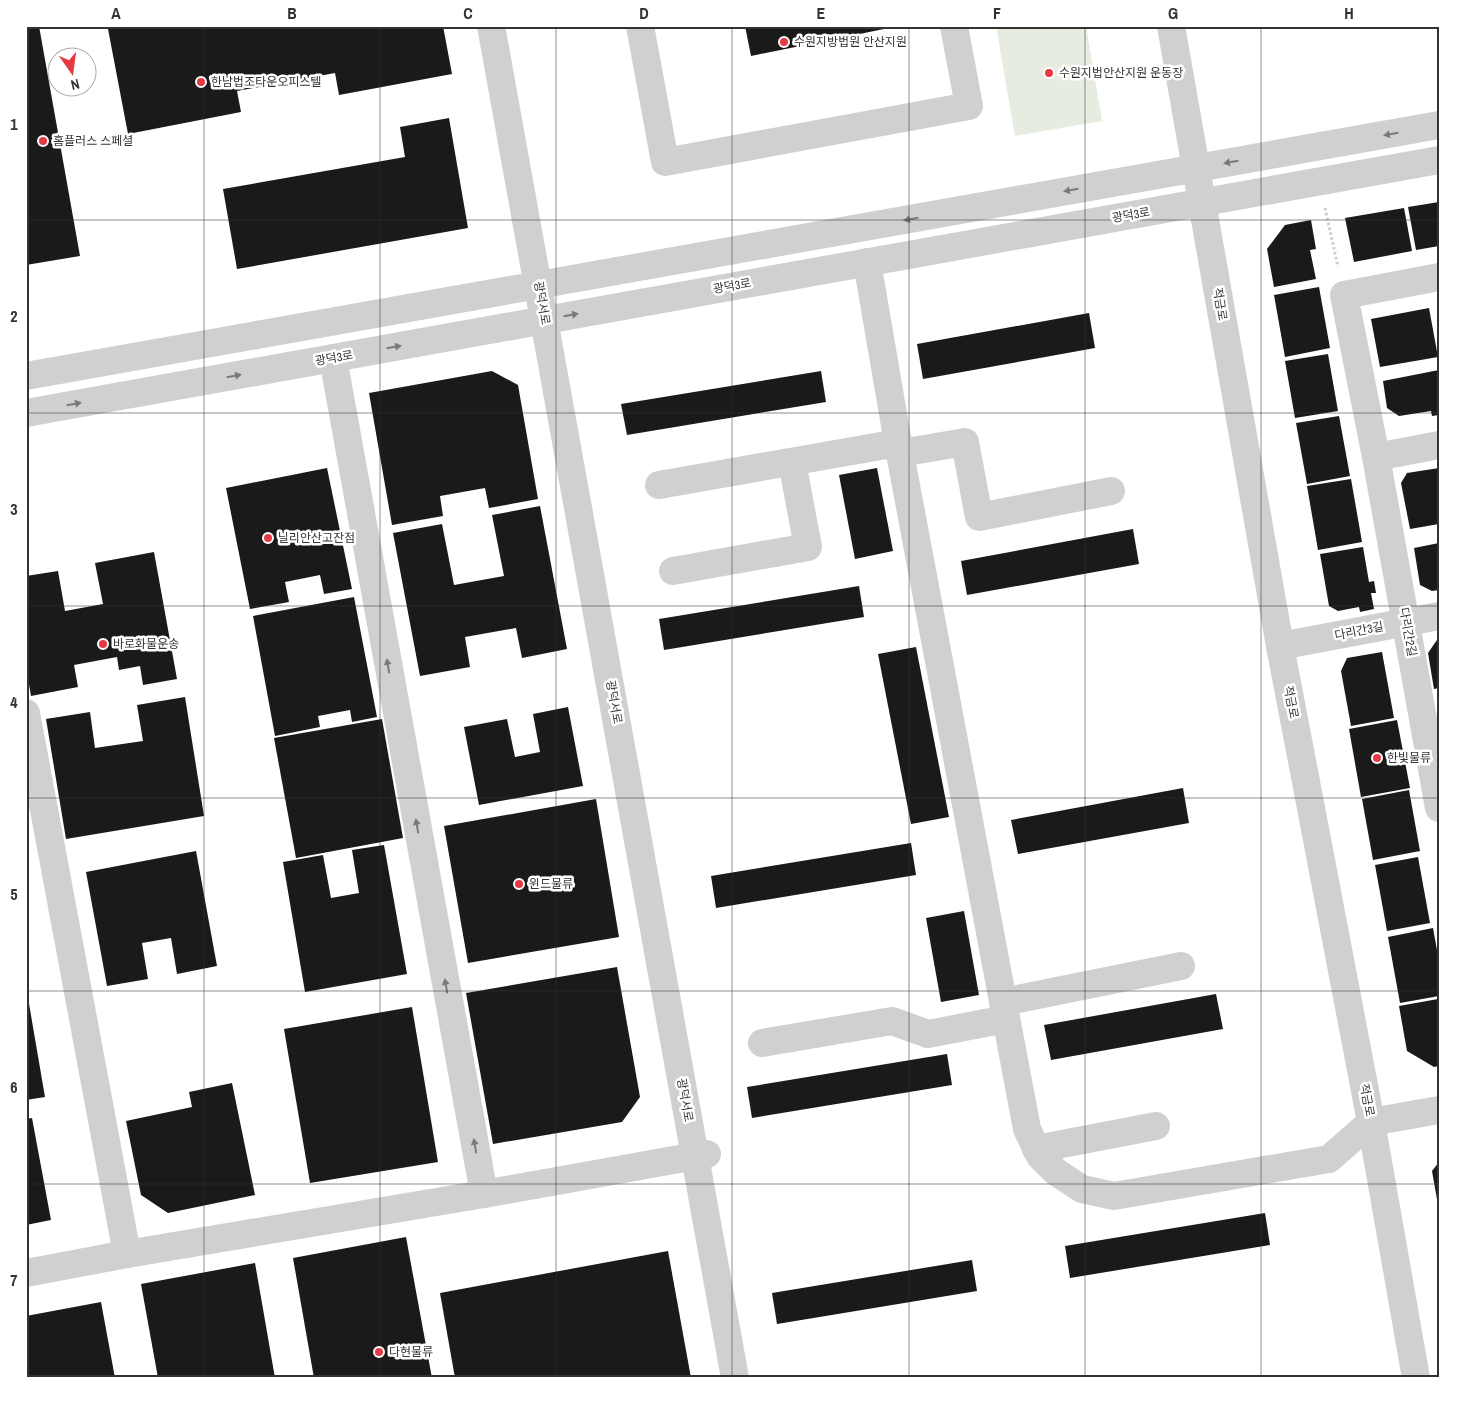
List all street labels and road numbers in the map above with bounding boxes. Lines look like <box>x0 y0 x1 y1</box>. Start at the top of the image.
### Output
street label: 광덕3로 <box>1111 204 1151 226</box>
street label: 광덕3로 <box>712 275 752 297</box>
street label: 광덕서로 <box>530 280 554 326</box>
street label: 적금로 <box>1209 286 1231 322</box>
street label: 광덕3로 <box>314 347 354 369</box>
street label: 다리간2길 <box>1396 606 1420 658</box>
street label: 다리간3길 <box>1333 618 1385 644</box>
street label: 광덕서로 <box>602 679 626 725</box>
street label: 적금로 <box>1280 684 1302 720</box>
street label: 광덕서로 <box>673 1077 697 1123</box>
street label: 적금로 <box>1356 1082 1378 1118</box>

